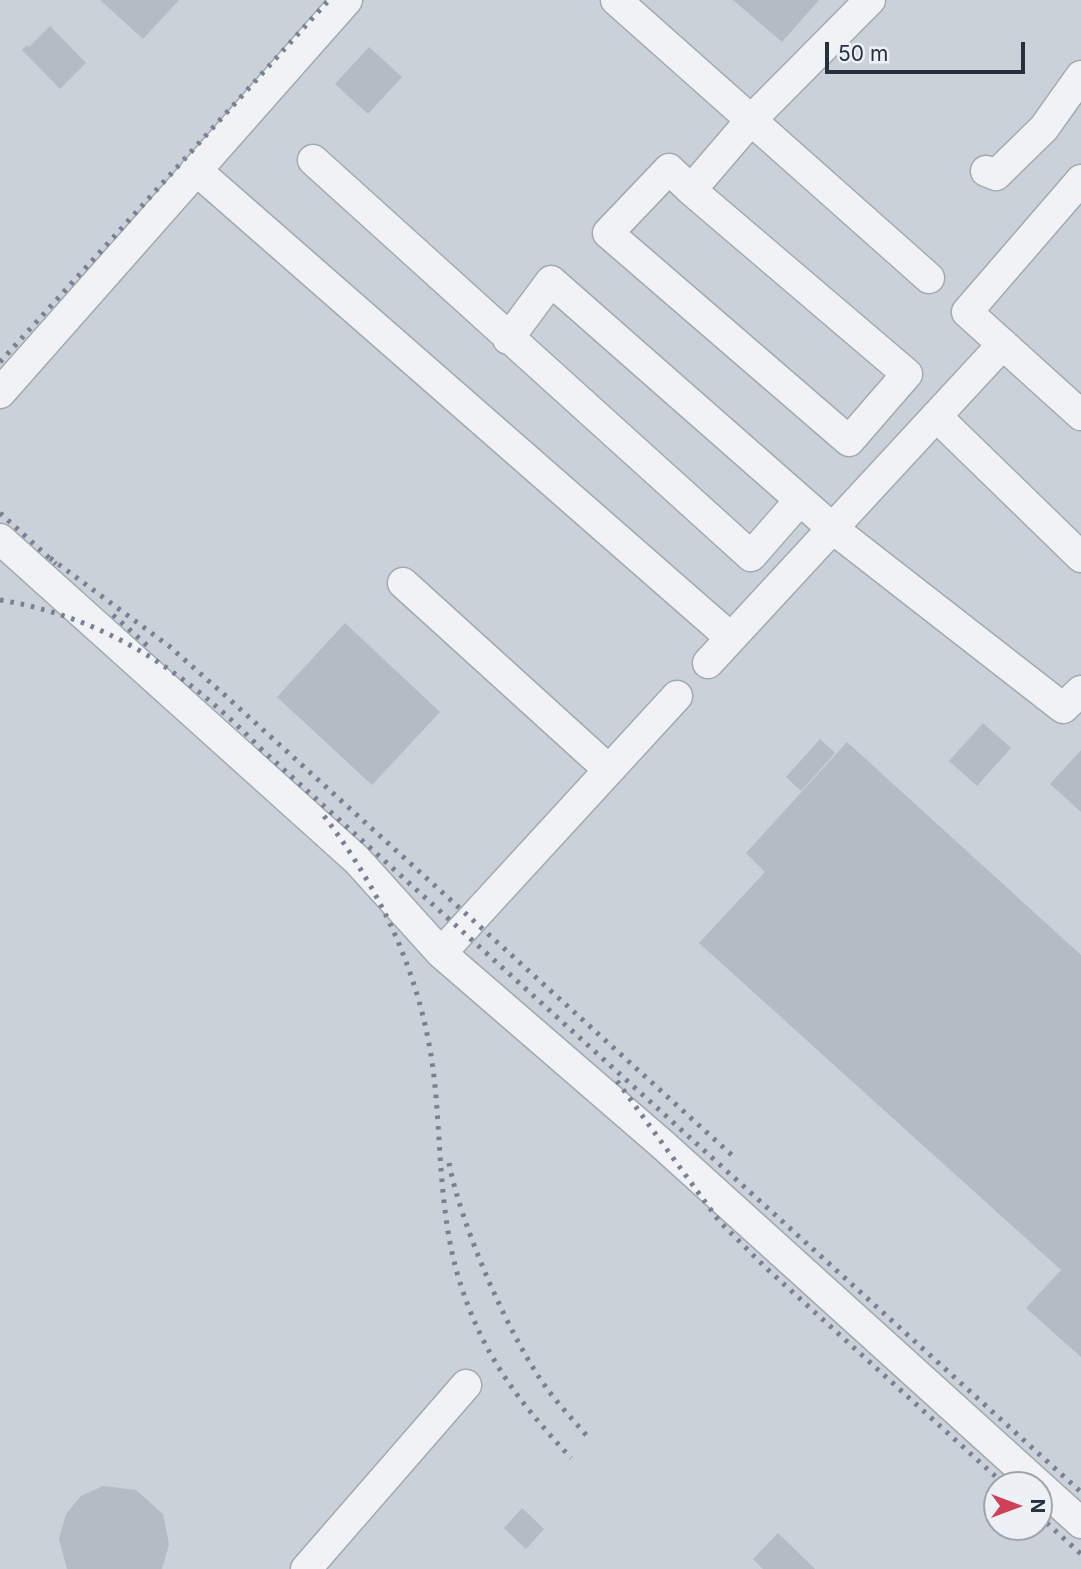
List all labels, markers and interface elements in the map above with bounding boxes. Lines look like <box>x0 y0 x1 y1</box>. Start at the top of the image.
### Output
scale bar <box>829 28 1028 72</box>
text: 50 m <box>838 41 888 66</box>
north arrow <box>983 1471 1053 1541</box>
text: N <box>1026 1499 1049 1513</box>

